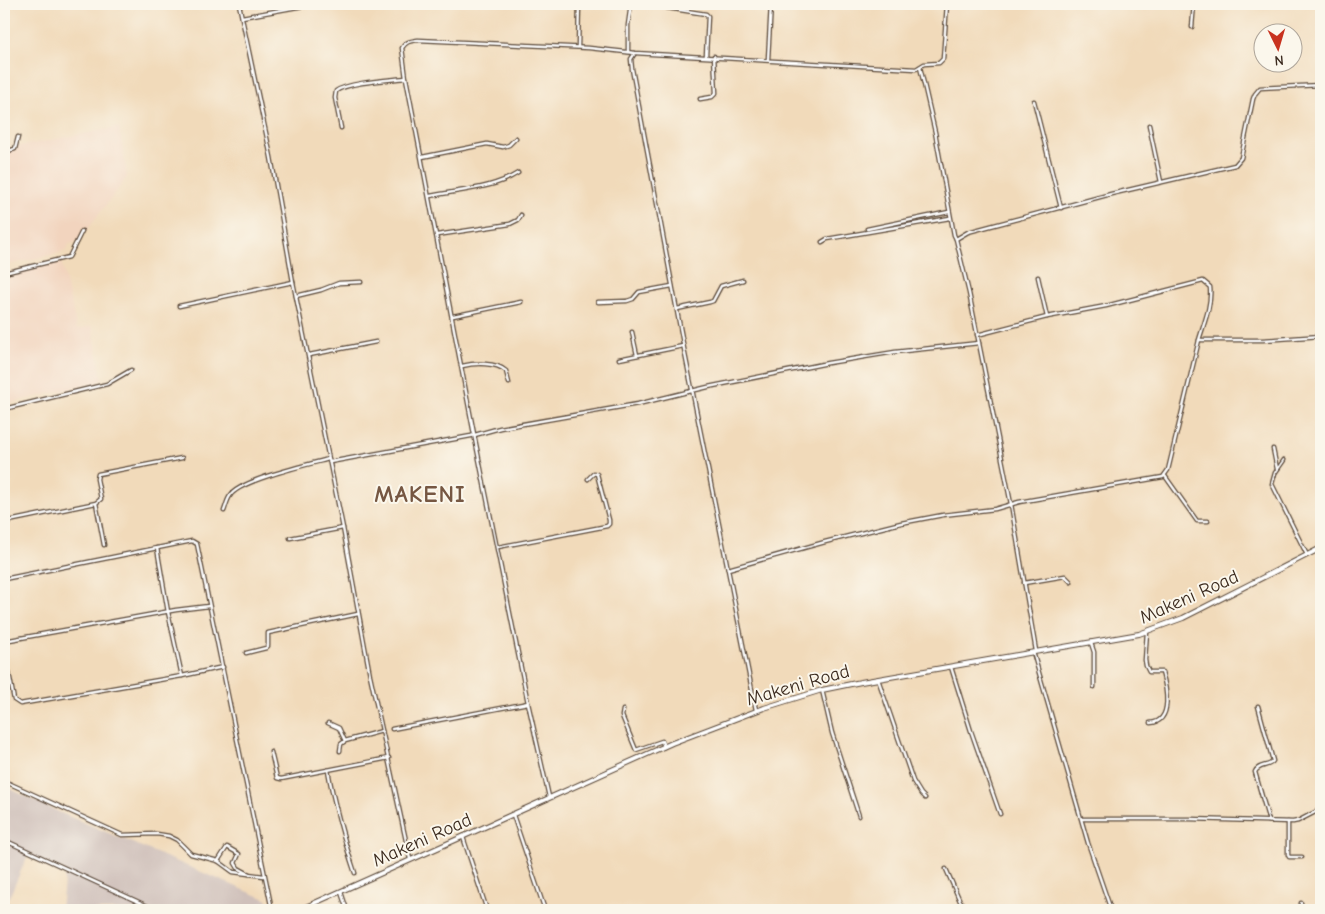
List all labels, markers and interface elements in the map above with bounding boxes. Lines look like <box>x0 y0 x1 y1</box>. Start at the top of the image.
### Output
north arrow <box>1252 22 1302 72</box>
text: N <box>1274 52 1284 69</box>
district label: MAKENI <box>374 480 466 508</box>
street label: Makeni Road <box>1136 565 1242 629</box>
street label: Makeni Road <box>744 660 852 710</box>
street label: Makeni Road <box>369 808 475 872</box>

